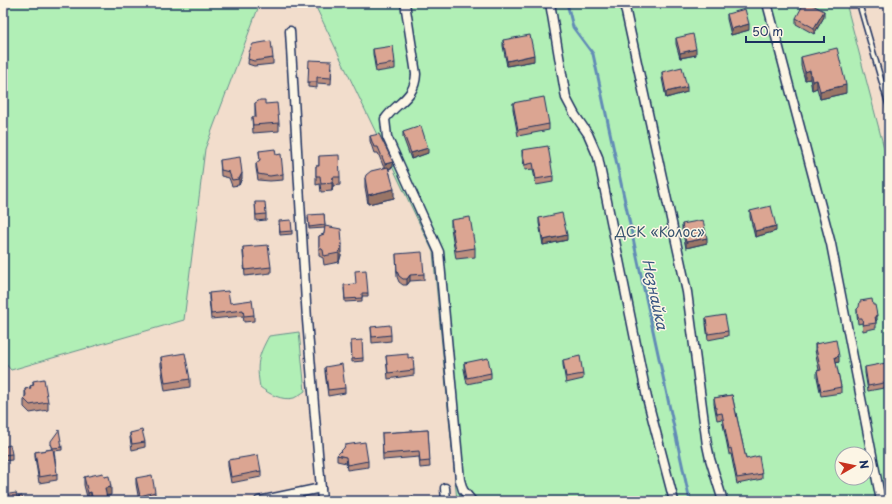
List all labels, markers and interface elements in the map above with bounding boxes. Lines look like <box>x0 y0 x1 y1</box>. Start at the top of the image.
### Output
scale bar <box>746 18 824 44</box>
text: 50 m <box>752 22 783 40</box>
park label: ДСК «Колос» <box>614 221 705 242</box>
water label: Незнайка <box>637 256 675 332</box>
north arrow <box>834 446 874 486</box>
text: N <box>855 459 873 470</box>

